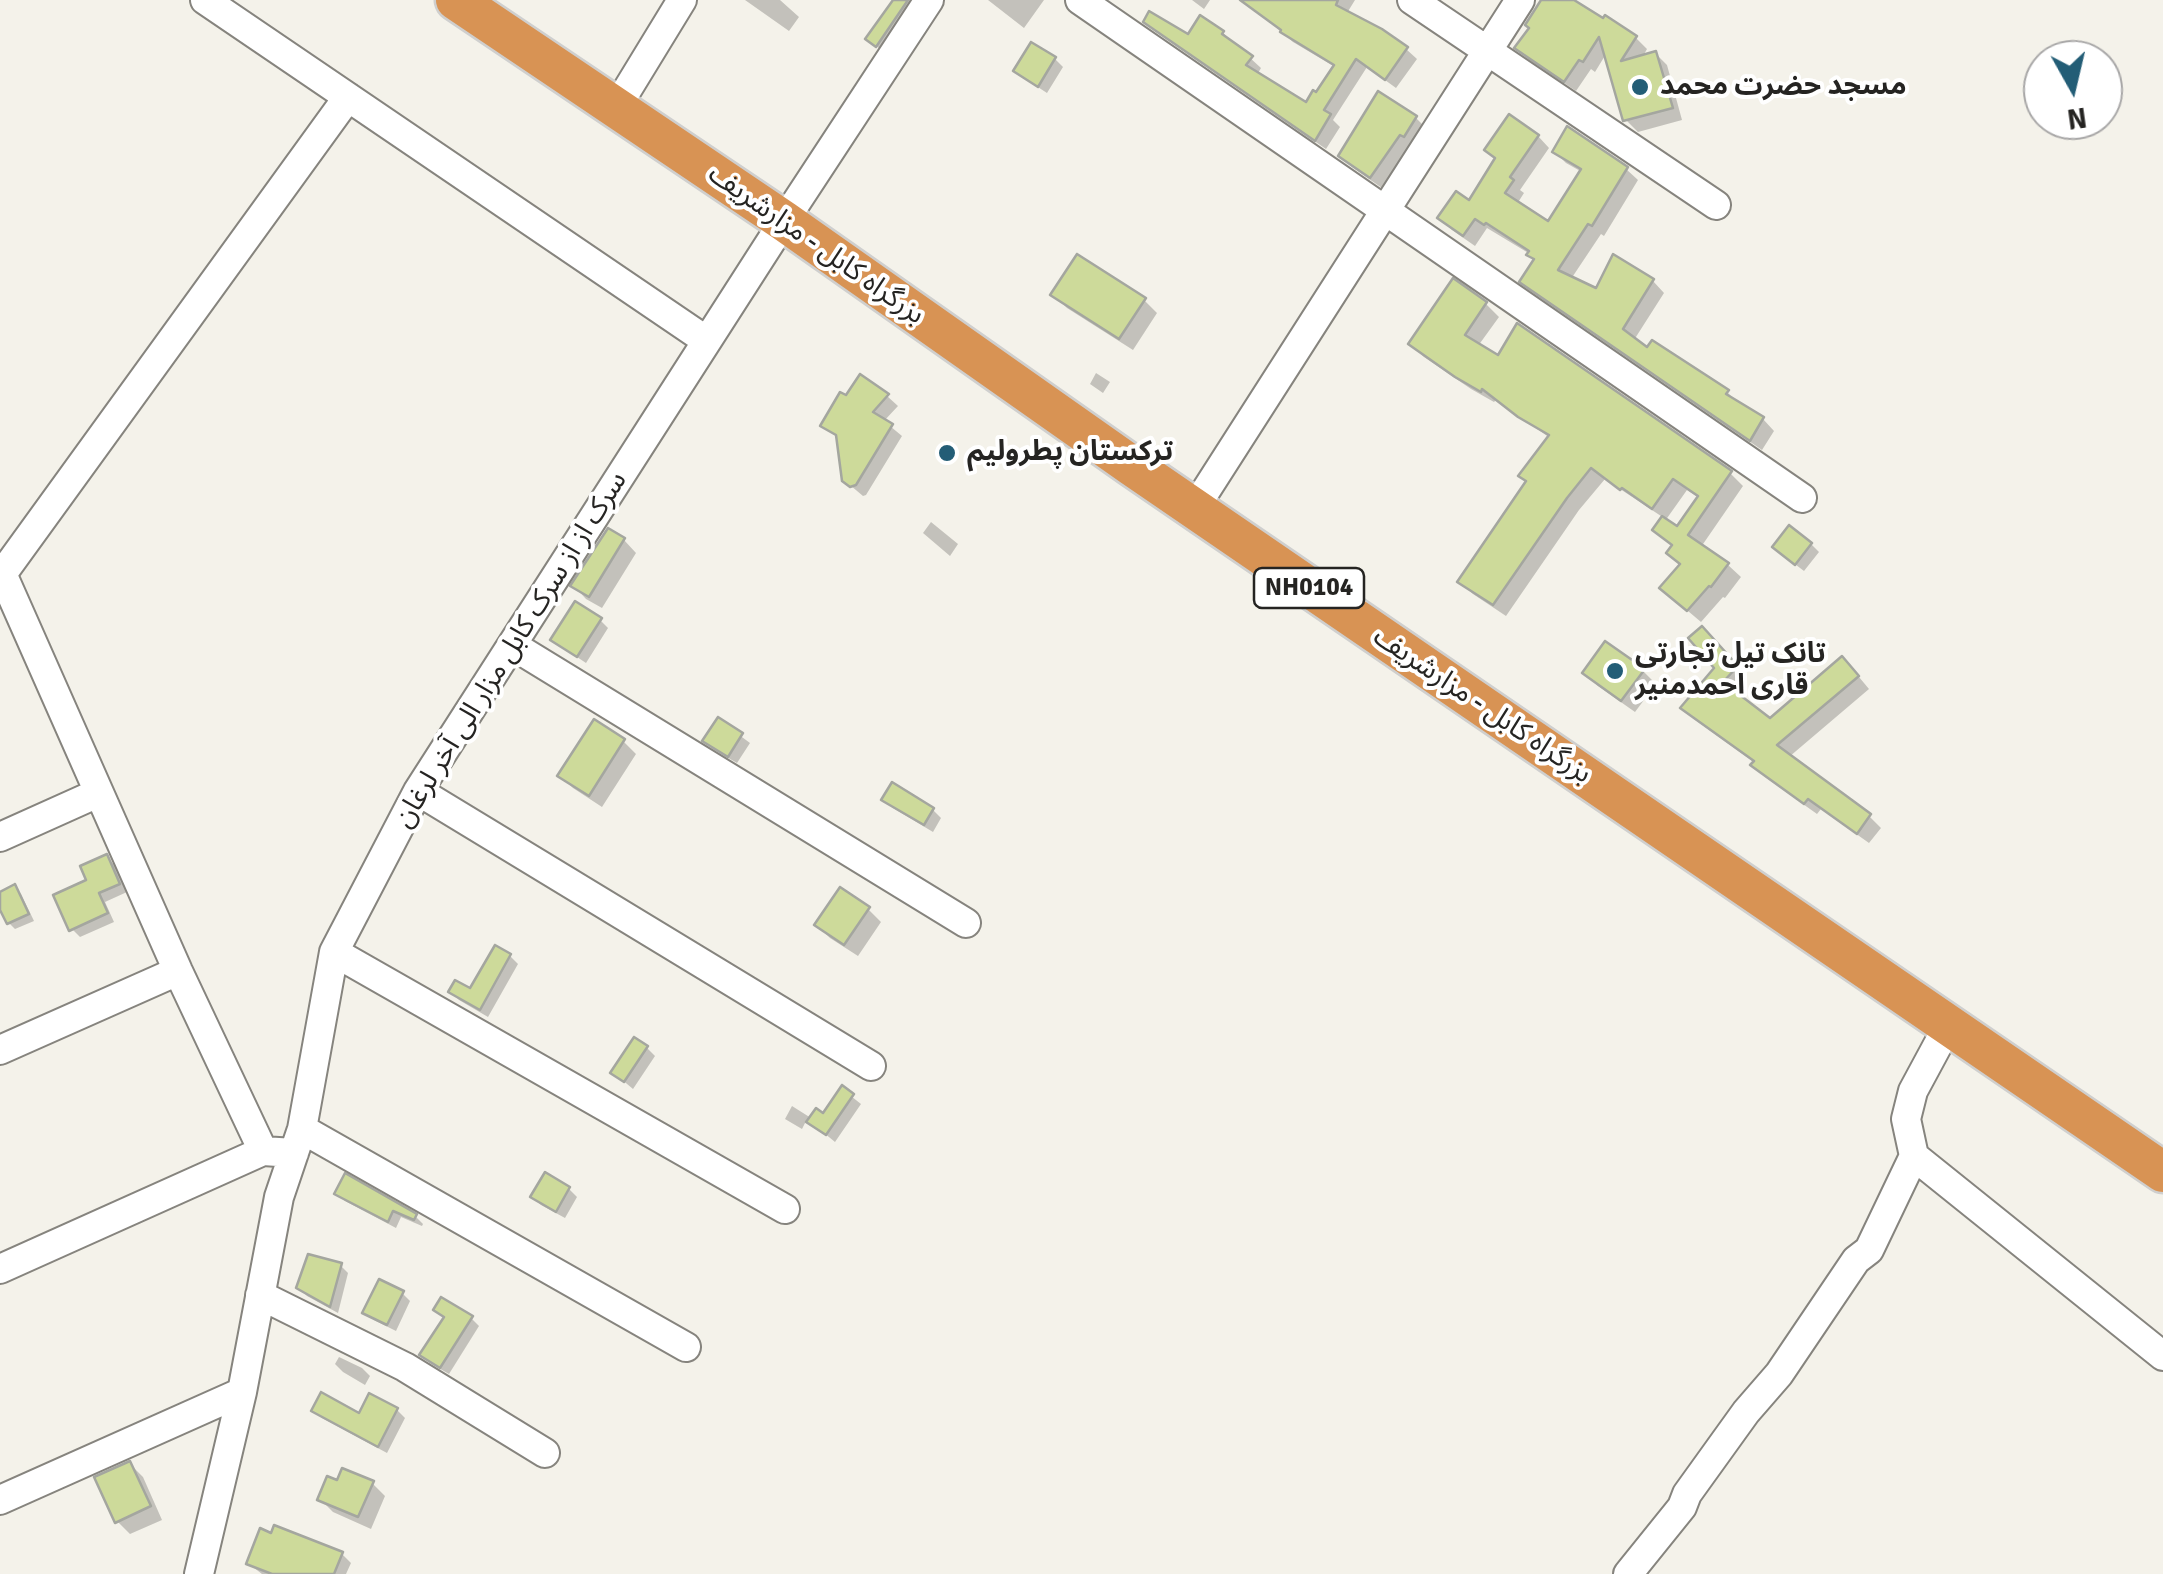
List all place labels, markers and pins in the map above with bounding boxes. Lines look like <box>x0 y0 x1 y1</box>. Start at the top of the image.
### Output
place label: مسجد حضرت محمد <box>1660 70 1907 104</box>
marker: مسجد حضرت محمد <box>1629 76 1651 98</box>
place label: ترکستان پطرولیم <box>967 436 1173 470</box>
marker: ترکستان پطرولیم <box>936 442 958 464</box>
place label: تانک تیل تجارتی قاری احمدمنیر <box>1635 638 1826 704</box>
marker: تانک تیل تجارتی قاری احمدمنیر <box>1604 660 1626 682</box>

